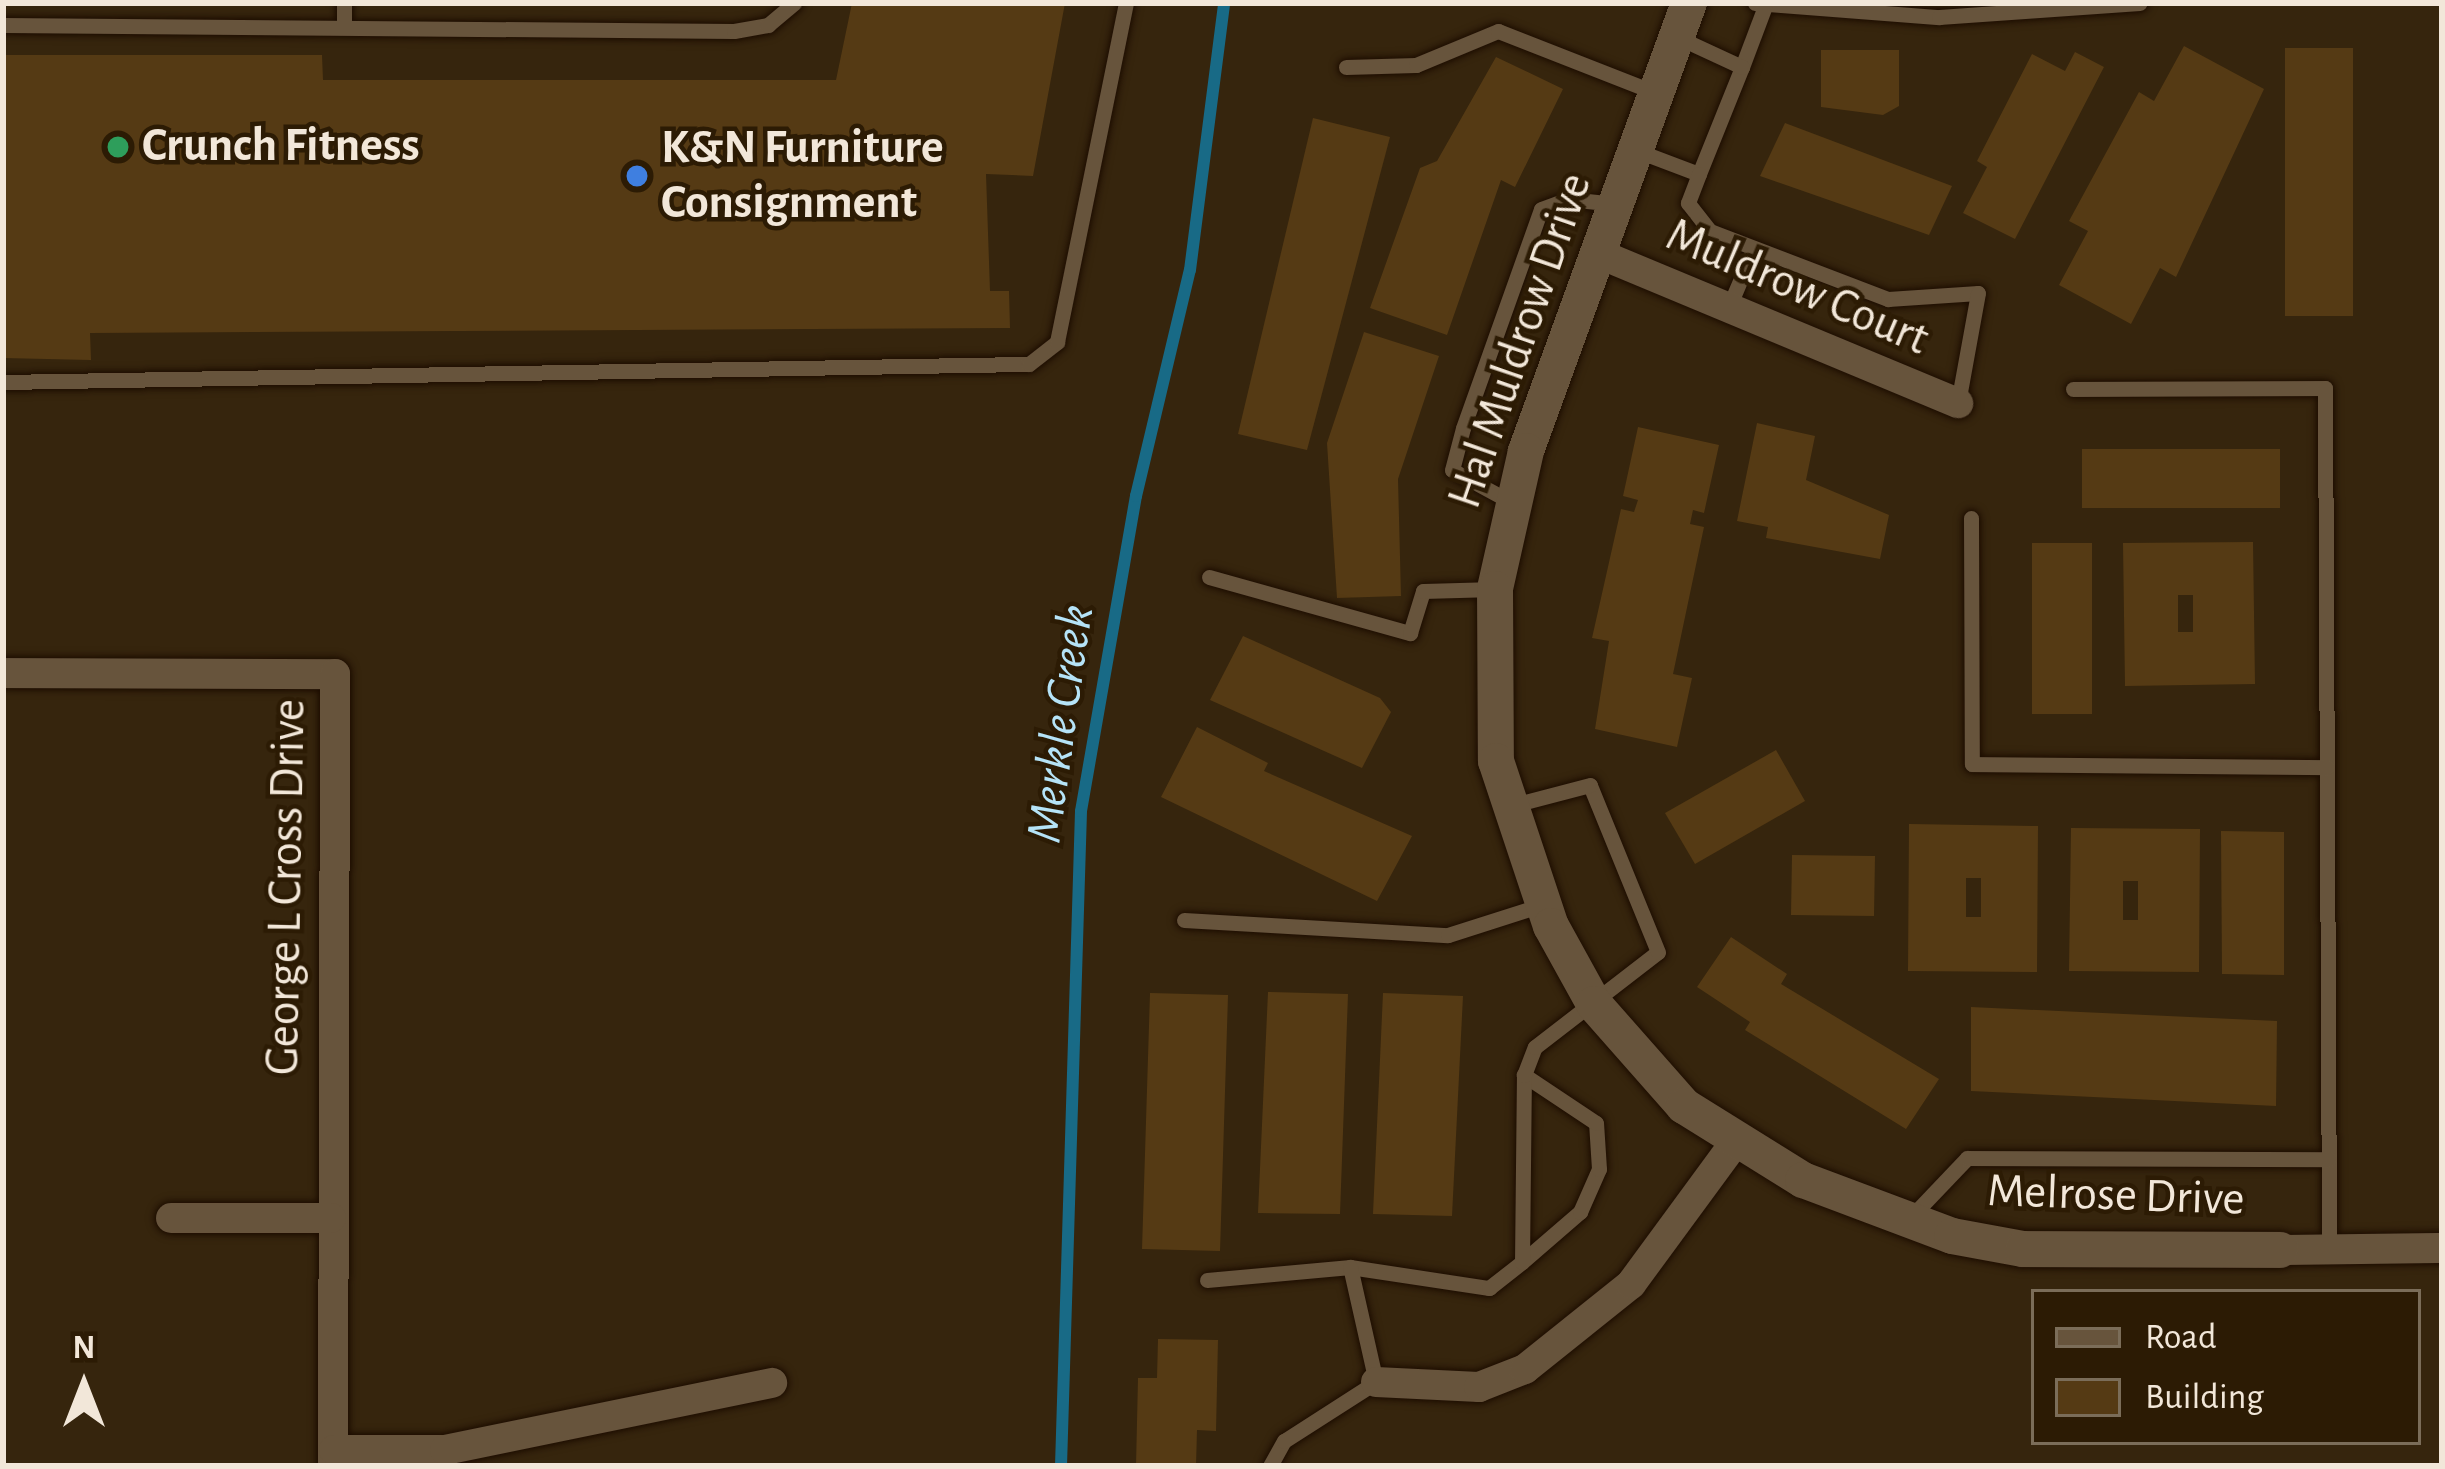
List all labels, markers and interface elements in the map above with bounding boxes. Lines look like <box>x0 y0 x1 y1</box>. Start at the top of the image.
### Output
place label: Crunch Fitness <box>142 118 420 176</box>
place label: K&N Furniture Consignment <box>661 119 944 232</box>
marker: Crunch Fitness <box>105 134 131 160</box>
marker: K&N Furniture Consignment <box>624 163 650 189</box>
street label: Hal Muldrow Drive <box>1437 166 1605 516</box>
street label: Muldrow Court <box>1657 207 1937 369</box>
water label: Merkle Creek <box>1014 601 1108 847</box>
street label: George L Cross Drive <box>255 698 319 1076</box>
street label: Melrose Drive <box>1986 1163 2246 1229</box>
legend <box>2031 1289 2421 1445</box>
text: Road <box>2145 1319 2217 1355</box>
north arrow <box>24 1325 144 1445</box>
text: N <box>73 1332 95 1365</box>
text: Building <box>2145 1379 2264 1415</box>

